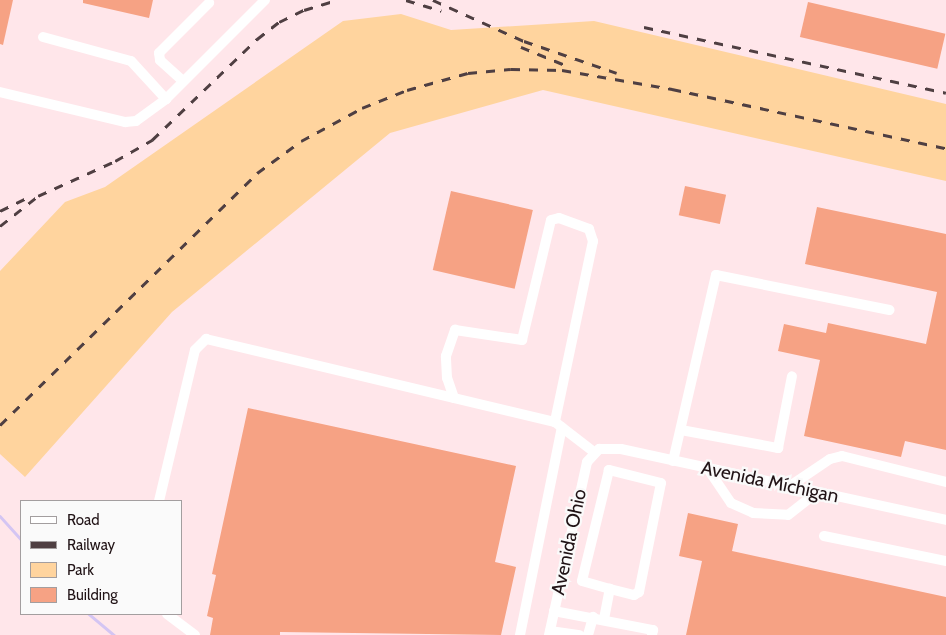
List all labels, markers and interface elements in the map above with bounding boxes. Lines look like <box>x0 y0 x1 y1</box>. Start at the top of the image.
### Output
street label: Avenida Míchigan <box>699 456 841 508</box>
street label: Avenida Ohio <box>547 487 591 597</box>
legend <box>20 500 182 615</box>
text: Road <box>67 511 100 529</box>
text: Railway <box>67 536 115 554</box>
text: Park <box>67 561 94 579</box>
text: Building <box>67 586 118 604</box>

